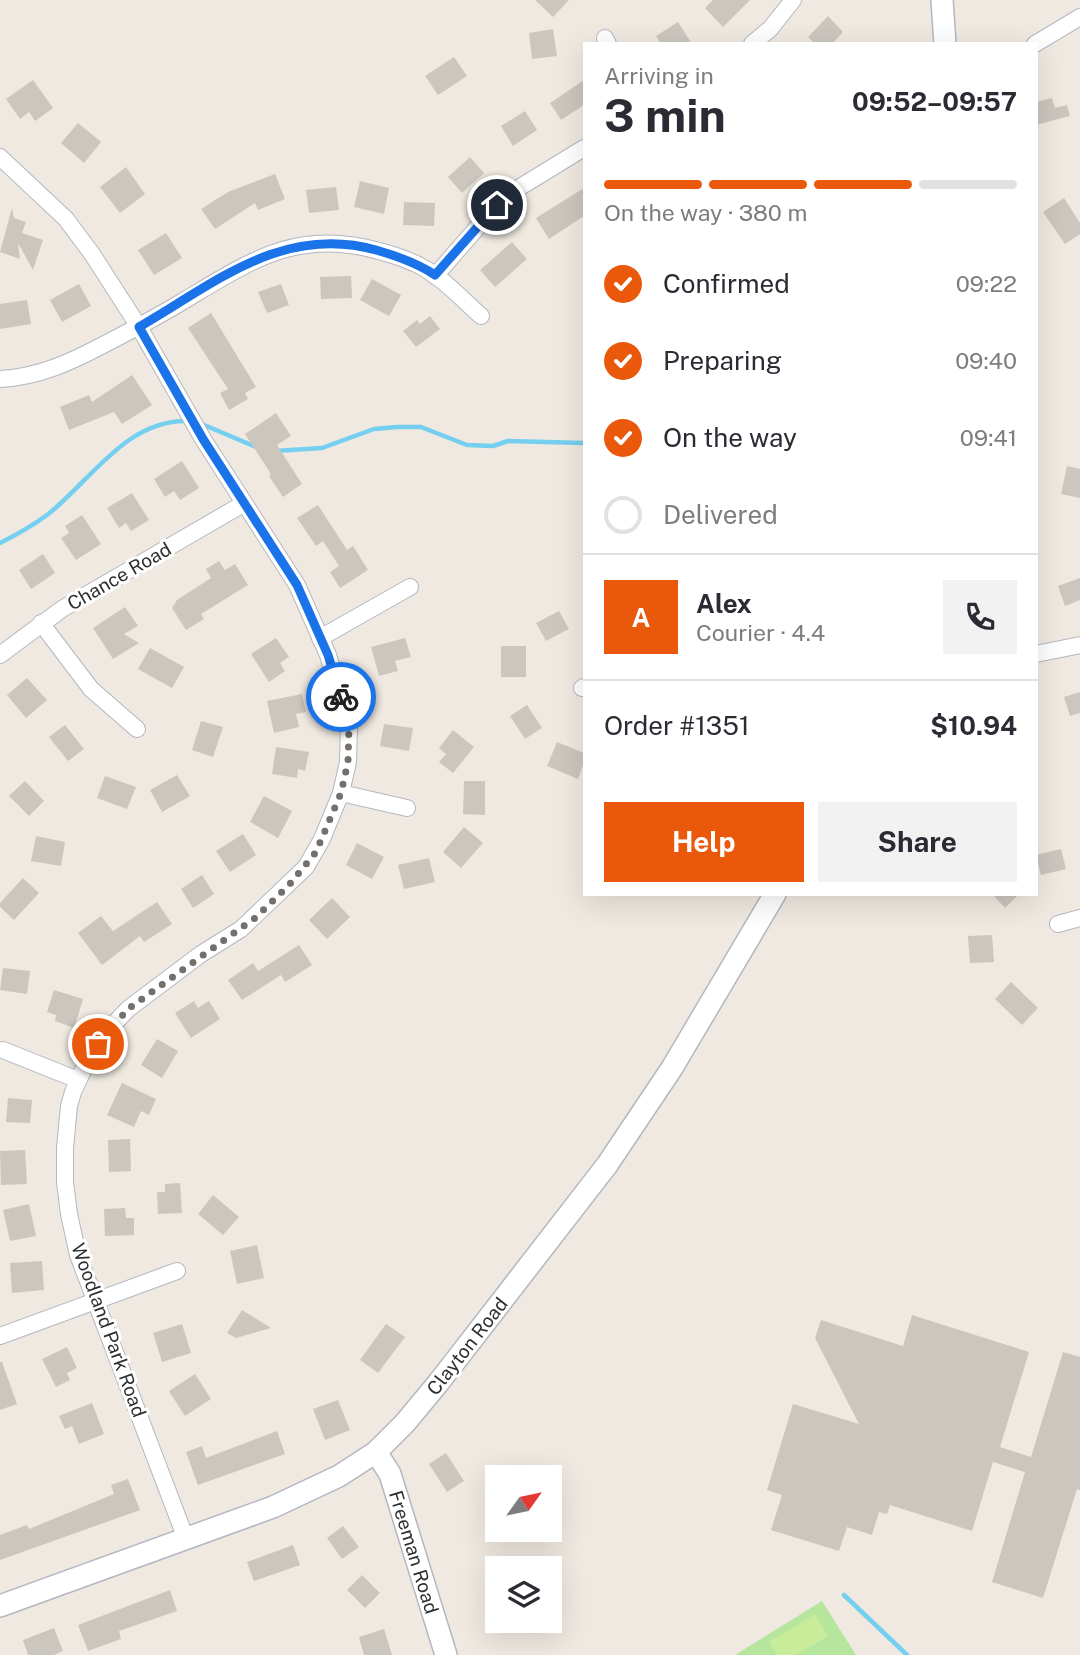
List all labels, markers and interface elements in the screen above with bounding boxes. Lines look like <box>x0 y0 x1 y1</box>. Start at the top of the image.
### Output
text: Arriving in <box>604 62 714 89</box>
text: 09:52–09:57 <box>852 86 1017 117</box>
text: 3 min <box>604 88 726 142</box>
pin <box>467 175 527 235</box>
icon: home <box>478 186 516 224</box>
text: On the way · 380 m <box>604 199 807 226</box>
icon: check <box>604 265 642 303</box>
text: Confirmed <box>663 268 790 299</box>
text: 09:22 <box>956 270 1017 297</box>
icon: check <box>604 342 642 380</box>
text: Preparing <box>663 345 782 376</box>
text: 09:40 <box>955 347 1017 374</box>
icon: check <box>604 419 642 457</box>
text: On the way <box>663 422 797 453</box>
text: 09:41 <box>960 424 1017 451</box>
text: Delivered <box>663 499 778 530</box>
street label: Chance Road <box>63 537 175 615</box>
button: phone <box>943 580 1017 654</box>
text: Alex <box>696 588 752 619</box>
text: A <box>632 602 650 633</box>
text: Courier · 4.4 <box>696 619 825 646</box>
courier <box>306 662 376 732</box>
icon: bike <box>322 678 360 716</box>
text: Order #1351 <box>604 710 749 741</box>
text: $10.94 <box>930 710 1017 741</box>
button: Help <box>604 802 804 882</box>
button: Share <box>818 802 1017 882</box>
pin <box>68 1014 128 1074</box>
icon: bag <box>79 1025 117 1063</box>
street label: Woodland Park Road <box>67 1240 151 1420</box>
street label: Clayton Road <box>422 1293 512 1399</box>
north arrow <box>485 1465 562 1542</box>
map controls <box>485 1465 562 1633</box>
street label: Freeman Road <box>385 1488 443 1616</box>
button: layers <box>485 1556 562 1633</box>

